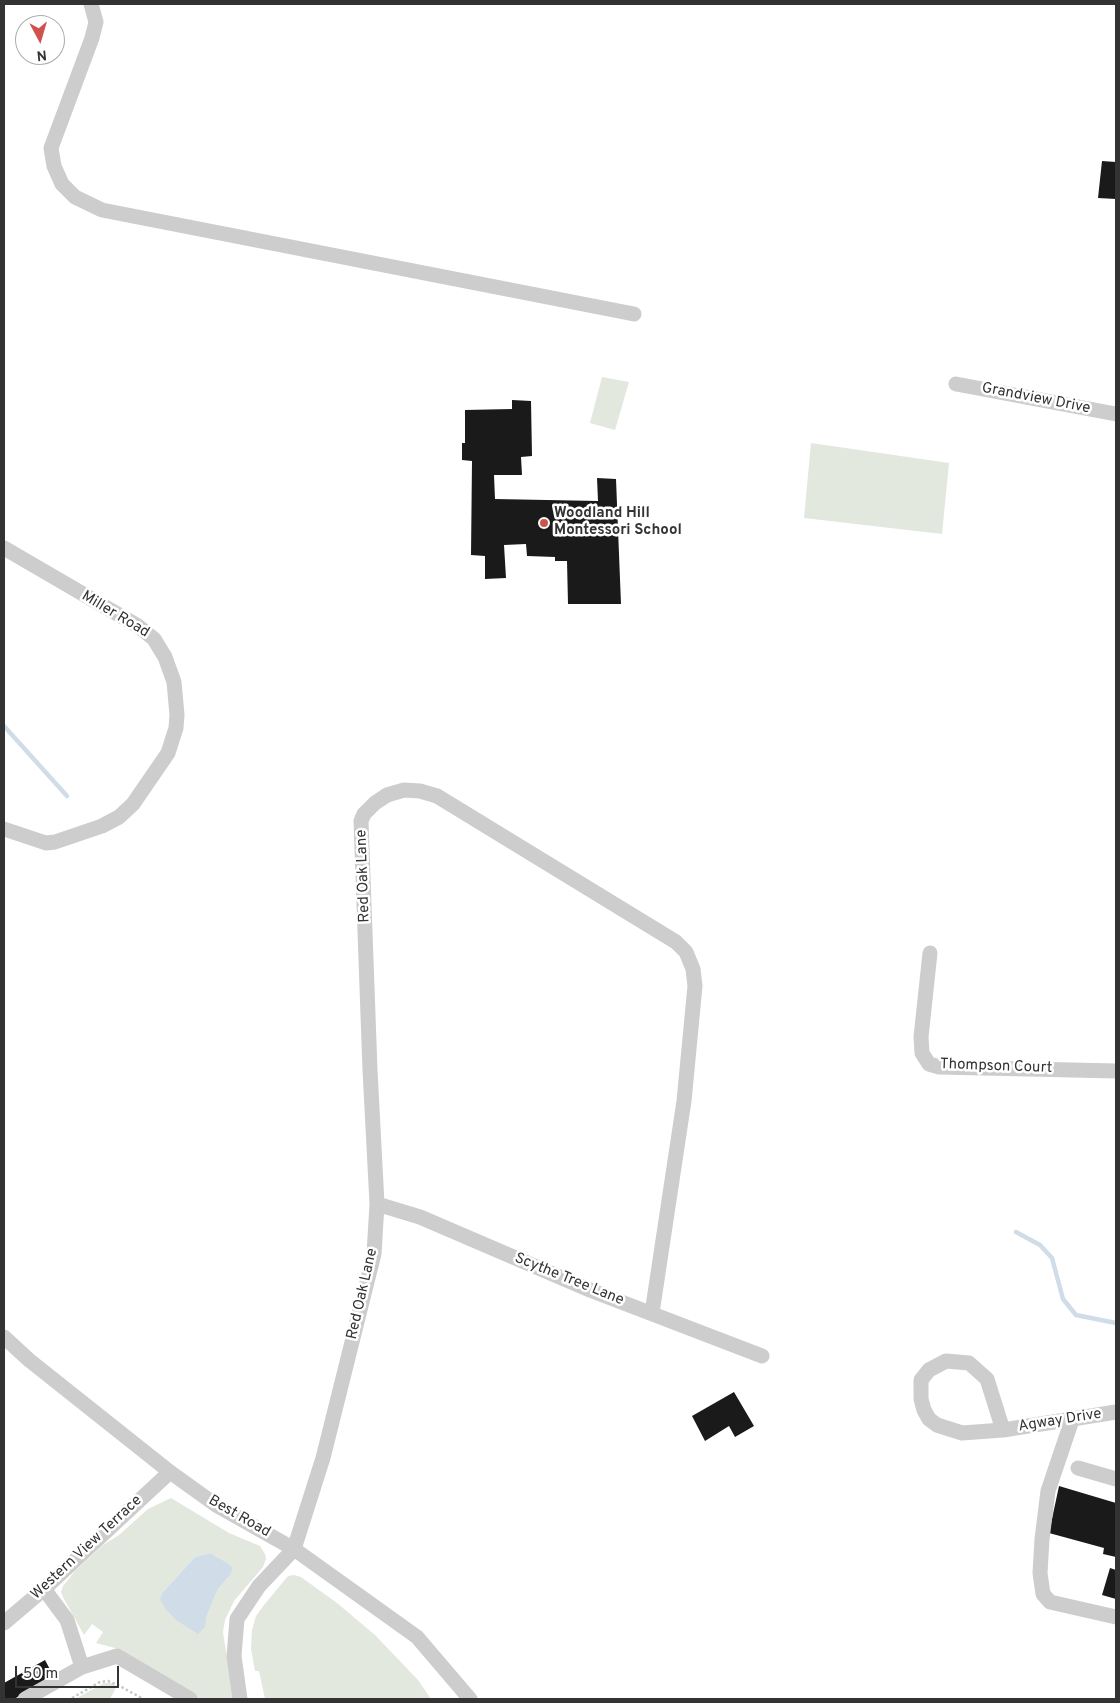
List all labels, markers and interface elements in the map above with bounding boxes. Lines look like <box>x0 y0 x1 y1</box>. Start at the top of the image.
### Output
north arrow <box>15 15 65 65</box>
text: N <box>36 45 47 63</box>
street label: Grandview Drive <box>980 380 1092 418</box>
place label: Woodland Hill Montessori School <box>554 505 682 540</box>
marker: Woodland Hill Montessori School <box>538 517 550 529</box>
street label: Miller Road <box>78 588 152 642</box>
street label: Red Oak Lane <box>353 829 375 923</box>
street label: Thompson Court <box>939 1056 1053 1078</box>
street label: Red Oak Lane <box>344 1247 382 1341</box>
street label: Scythe Tree Lane <box>512 1250 626 1310</box>
street label: Agway Drive <box>1017 1406 1103 1436</box>
street label: Western View Terrace <box>28 1492 146 1604</box>
street label: Best Road <box>205 1492 273 1542</box>
scale bar <box>18 1656 121 1688</box>
text: 50 m <box>23 1665 58 1684</box>

